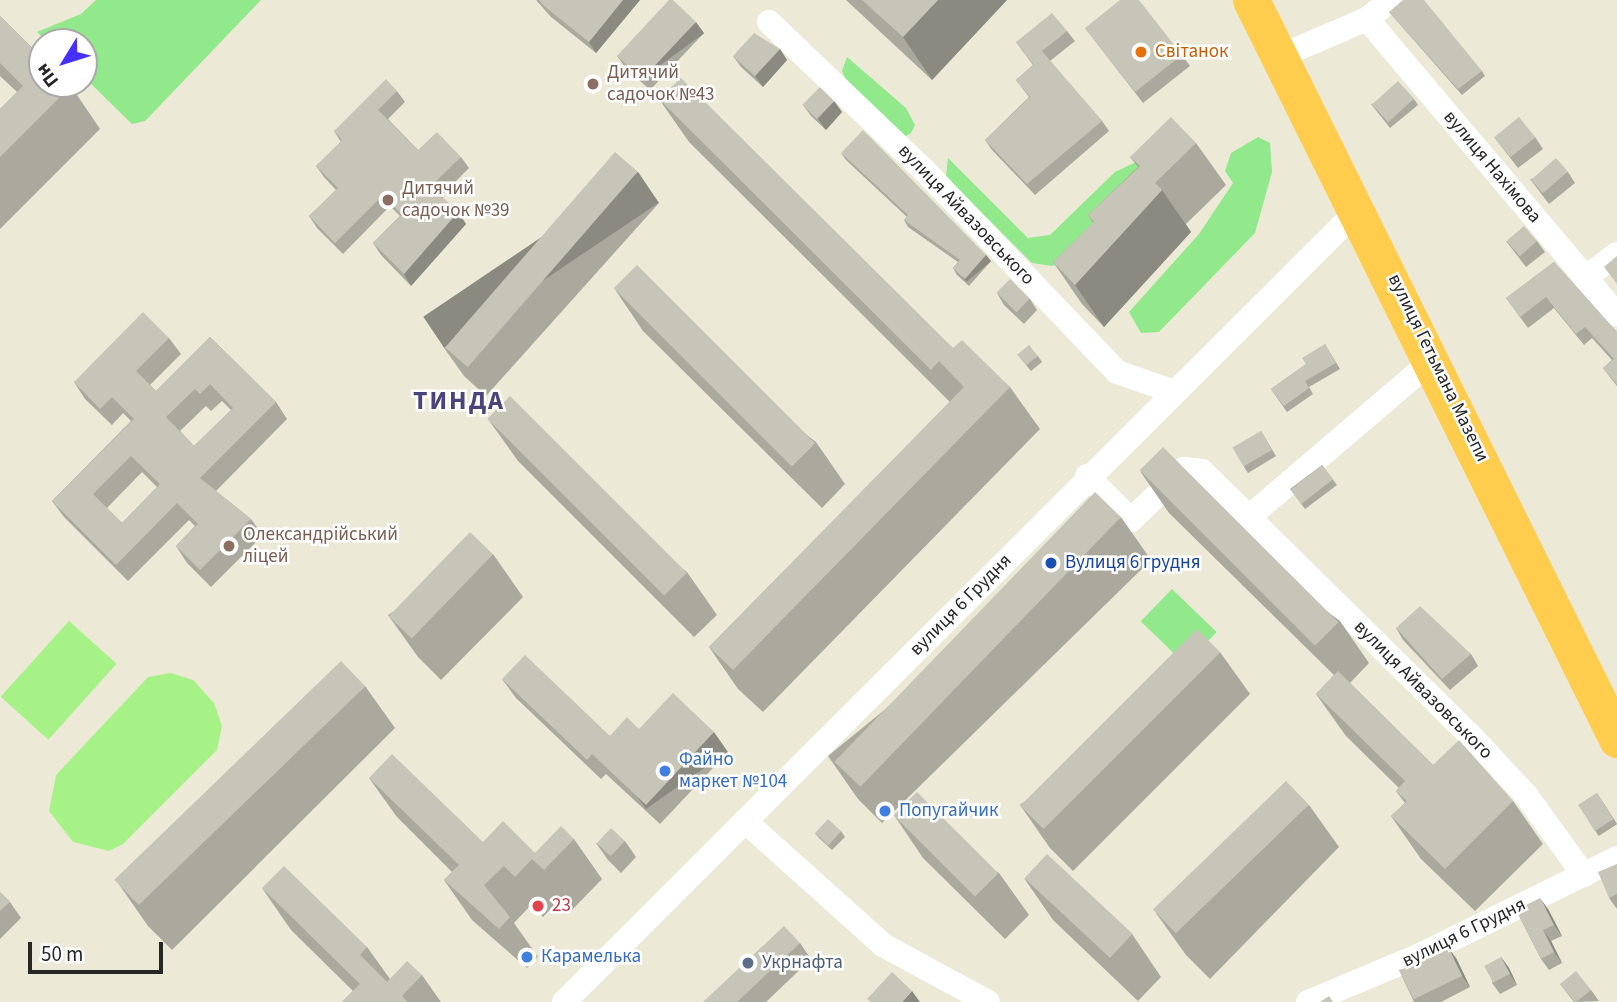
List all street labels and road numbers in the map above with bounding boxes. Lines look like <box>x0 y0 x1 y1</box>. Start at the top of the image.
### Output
street label: вулиця Нахімова <box>1438 106 1546 228</box>
street label: вулиця Айвазовського <box>893 140 1039 290</box>
street label: вулиця Гетьмана Мазепи <box>1382 270 1494 466</box>
street label: вулиця 6 Грудня <box>905 549 1017 661</box>
street label: вулиця Айвазовського <box>1349 616 1497 764</box>
street label: вулиця 6 Грудня <box>1398 893 1530 973</box>

